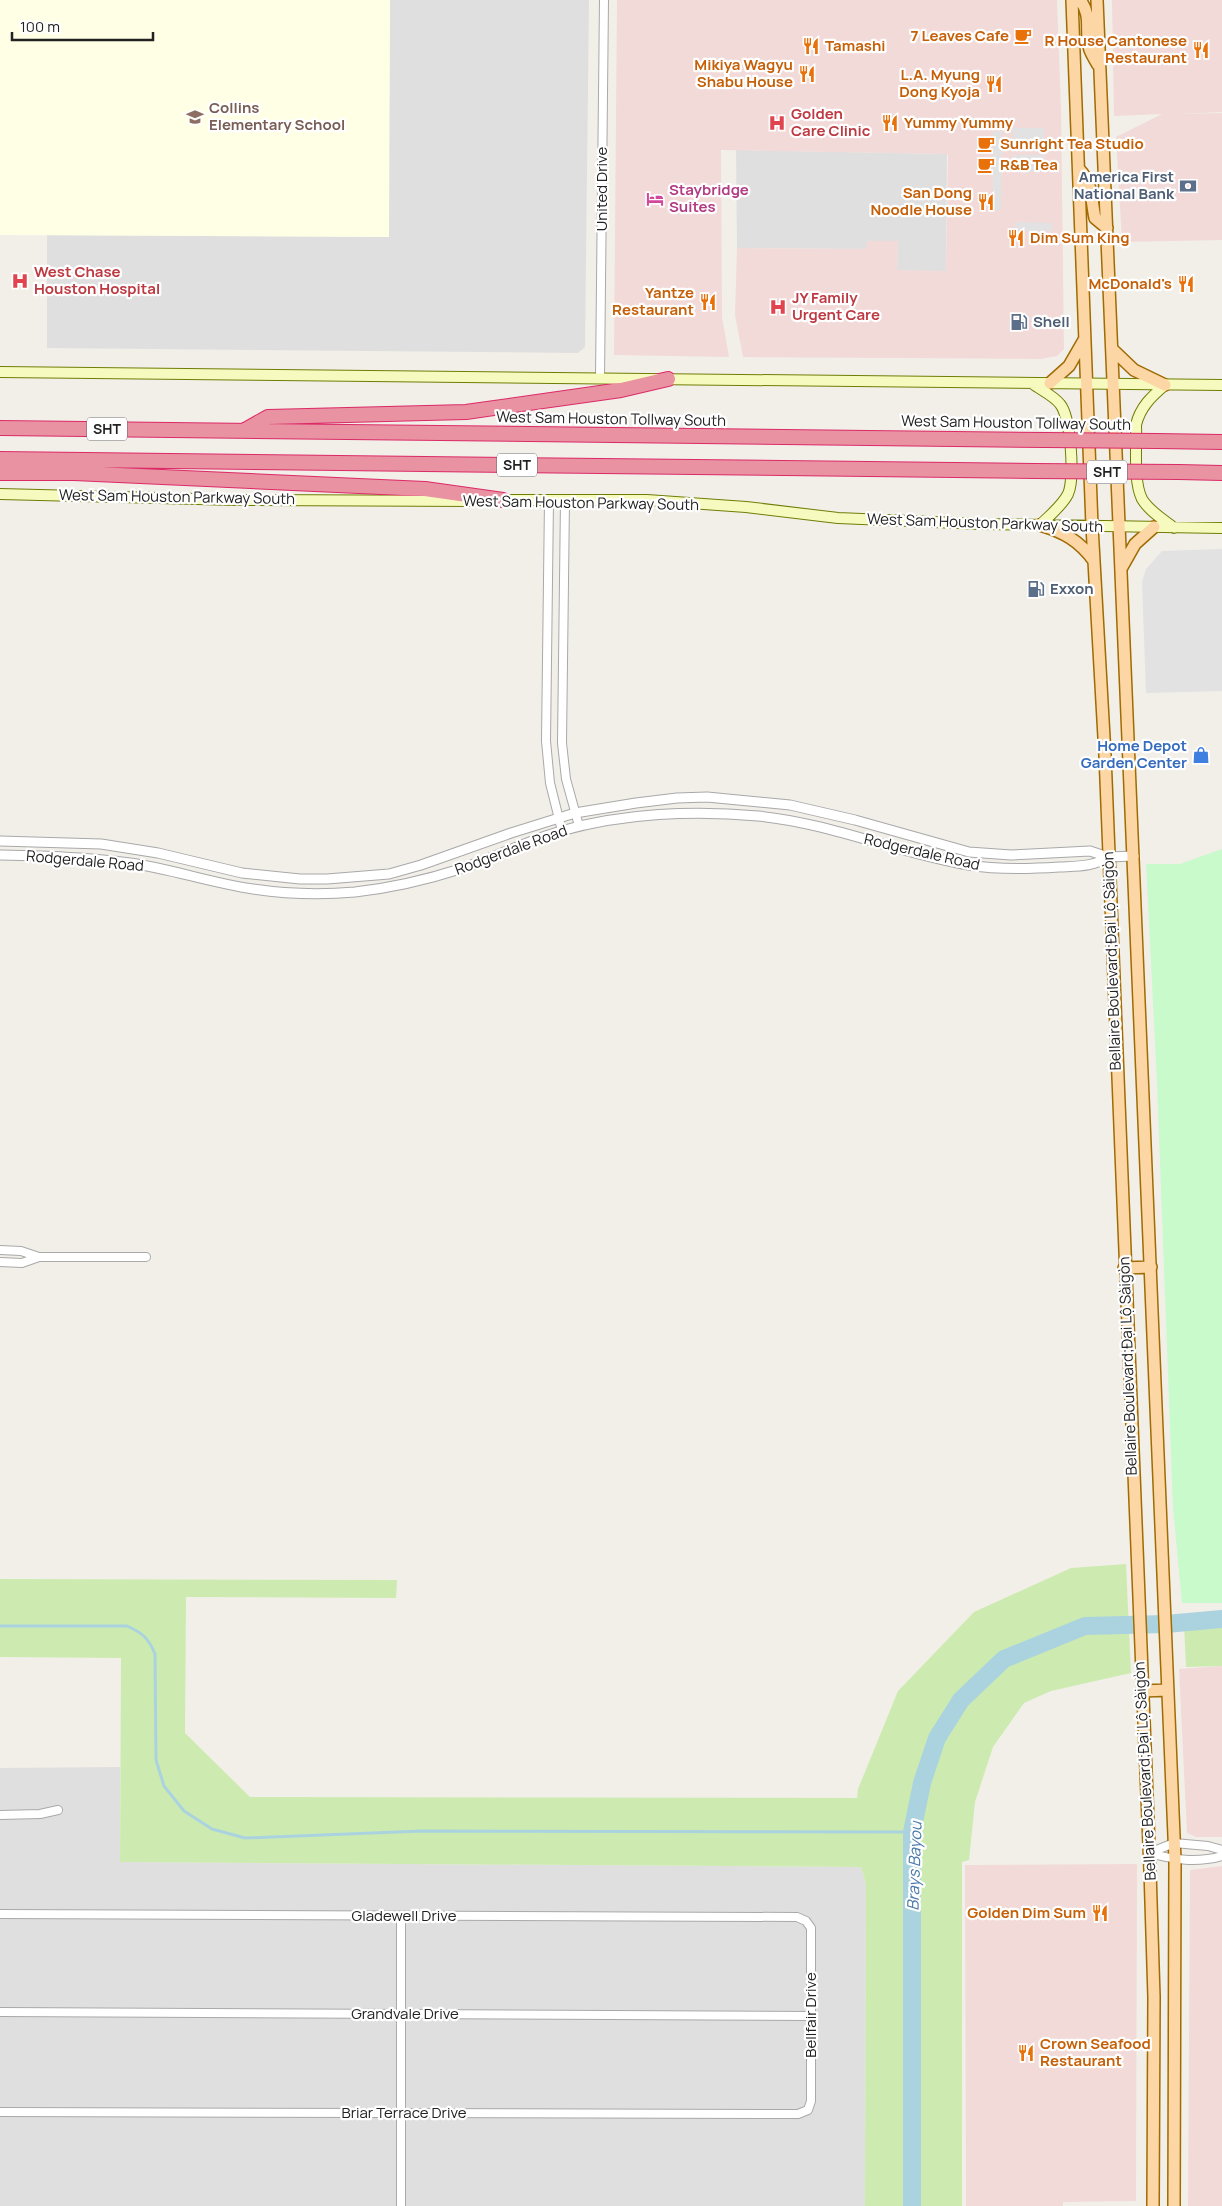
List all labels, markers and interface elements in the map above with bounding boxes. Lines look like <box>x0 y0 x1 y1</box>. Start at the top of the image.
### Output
scale bar <box>12 10 154 42</box>
text: 100 m <box>20 16 60 37</box>
place label: 7 Leaves Cafe <box>911 25 1009 46</box>
cafe icon: 7 Leaves Cafe <box>1013 26 1033 46</box>
place label: R House Cantonese Restaurant <box>1045 30 1187 68</box>
place label: Tamashi <box>825 35 886 56</box>
restaurant icon: Tamashi <box>801 36 821 56</box>
restaurant icon: R House Cantonese Restaurant <box>1191 40 1211 60</box>
place label: Mikiya Wagyu Shabu House <box>694 54 793 92</box>
restaurant icon: Mikiya Wagyu Shabu House <box>797 64 817 84</box>
place label: L.A. Myung Dong Kyoja <box>899 64 980 102</box>
restaurant icon: L.A. Myung Dong Kyoja <box>984 74 1004 94</box>
place label: Collins Elementary School <box>209 97 345 135</box>
place label: Golden Care Clinic <box>791 103 871 141</box>
school or university icon: Collins Elementary School <box>185 107 205 127</box>
place label: Yummy Yummy <box>904 112 1014 133</box>
hospital icon: Golden Care Clinic <box>767 113 787 133</box>
restaurant icon: Yummy Yummy <box>880 113 900 133</box>
place label: Sunright Tea Studio <box>1000 133 1144 154</box>
cafe icon: Sunright Tea Studio <box>976 134 996 154</box>
street label: United Drive <box>591 147 612 231</box>
place label: R&B Tea <box>1000 154 1058 175</box>
cafe icon: R&B Tea <box>976 155 996 175</box>
place label: America First National Bank <box>1074 166 1175 204</box>
bank icon: America First National Bank <box>1178 176 1198 196</box>
place label: Staybridge Suites <box>669 179 749 217</box>
place label: San Dong Noodle House <box>871 182 972 220</box>
hotel icon: Staybridge Suites <box>645 189 665 209</box>
restaurant icon: San Dong Noodle House <box>976 192 996 212</box>
place label: Dim Sum King <box>1030 227 1129 248</box>
restaurant icon: Dim Sum King <box>1006 228 1026 248</box>
place label: West Chase Houston Hospital <box>34 261 160 299</box>
hospital icon: West Chase Houston Hospital <box>10 271 30 291</box>
place label: McDonald's <box>1088 273 1172 294</box>
restaurant icon: McDonald's <box>1176 274 1196 294</box>
place label: Yantze Restaurant <box>612 282 694 320</box>
place label: JY Family Urgent Care <box>792 287 880 325</box>
restaurant icon: Yantze Restaurant <box>698 292 718 312</box>
hospital icon: JY Family Urgent Care <box>768 297 788 317</box>
place label: Shell <box>1033 311 1070 332</box>
fuel station icon: Shell <box>1009 312 1029 332</box>
street label: West Sam Houston Tollway South <box>496 406 726 431</box>
street label: West Sam Houston Tollway South <box>901 410 1131 435</box>
road number: SHT <box>87 418 127 440</box>
road number: SHT <box>497 454 537 476</box>
road number: SHT <box>1087 461 1127 484</box>
street label: West Sam Houston Parkway South <box>59 484 295 509</box>
street label: West Sam Houston Parkway South <box>463 490 699 515</box>
street label: West Sam Houston Parkway South <box>867 508 1103 537</box>
place label: Exxon <box>1050 578 1094 599</box>
fuel station icon: Exxon <box>1026 579 1046 599</box>
place label: Home Depot Garden Center <box>1081 735 1187 773</box>
shop icon: Home Depot Garden Center <box>1191 745 1211 765</box>
street label: Rodgerdale Road <box>452 819 570 880</box>
street label: Rodgerdale Road <box>862 828 982 875</box>
street label: Rodgerdale Road <box>25 845 145 876</box>
street label: Bellaire Boulevard;Đại Lộ Sàigòn <box>1097 851 1126 1071</box>
street label: Bellaire Boulevard;Đại Lộ Sàigòn <box>1113 1256 1142 1476</box>
street label: Bellaire Boulevard;Đại Lộ Sàigòn <box>1128 1661 1161 1881</box>
water label: Brays Bayou <box>901 1820 927 1911</box>
place label: Golden Dim Sum <box>967 1902 1086 1923</box>
restaurant icon: Golden Dim Sum <box>1090 1903 1110 1923</box>
street label: Gladewell Drive <box>352 1905 457 1926</box>
street label: Bellfair Drive <box>800 1972 821 2058</box>
street label: Grandvale Drive <box>351 2003 459 2024</box>
place label: Crown Seafood Restaurant <box>1040 2033 1151 2071</box>
restaurant icon: Crown Seafood Restaurant <box>1016 2043 1036 2063</box>
street label: Briar Terrace Drive <box>341 2102 467 2123</box>

